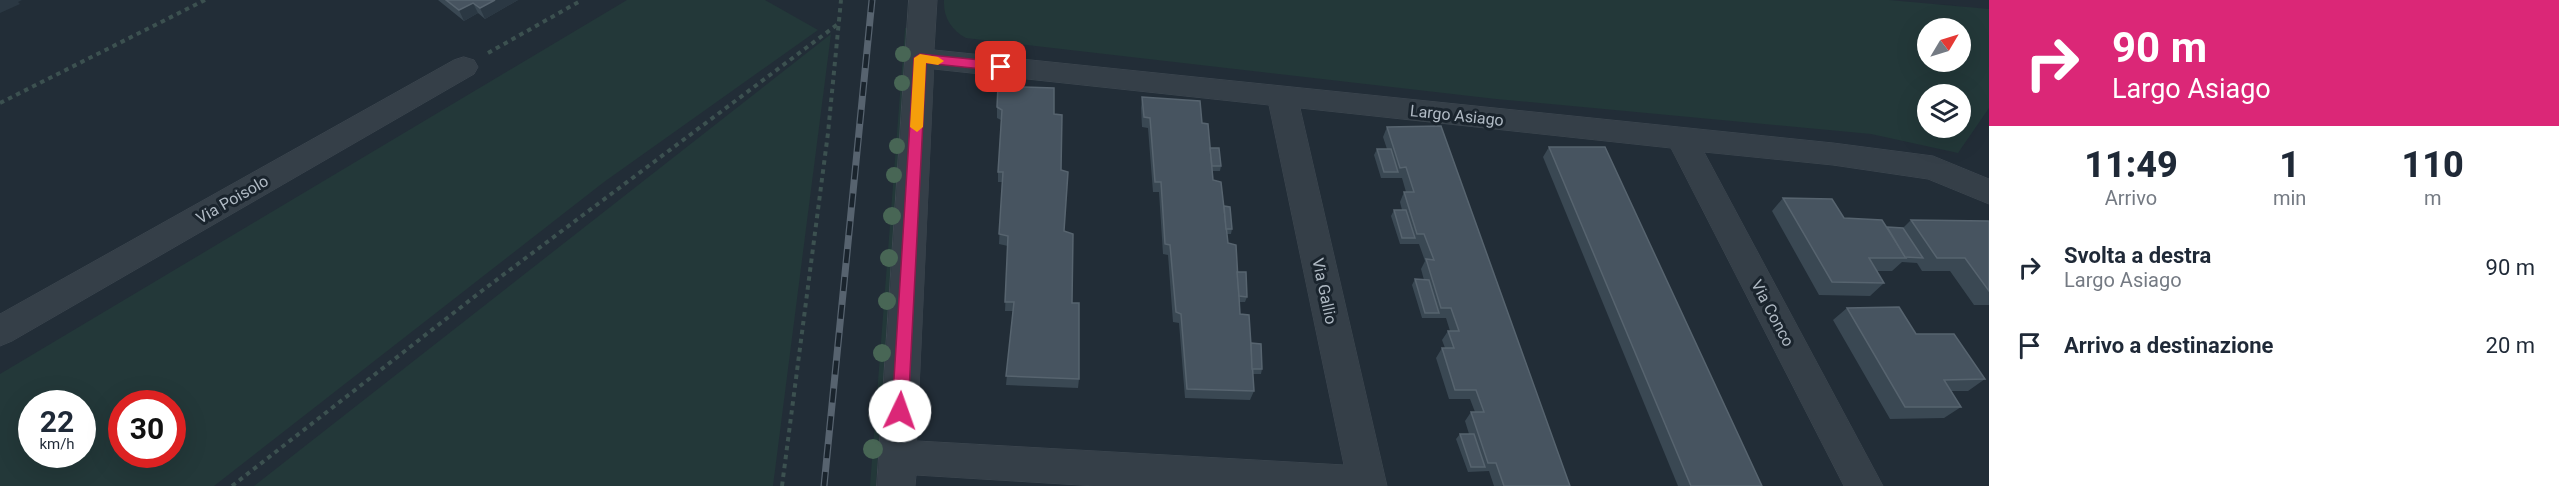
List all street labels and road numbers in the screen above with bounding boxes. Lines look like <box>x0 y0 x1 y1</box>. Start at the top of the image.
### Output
street label: Largo Asiago <box>1409 101 1505 130</box>
street label: Via Poisolo <box>193 171 272 228</box>
street label: Via Gallio <box>1308 256 1341 326</box>
street label: Via Conco <box>1747 277 1798 350</box>

